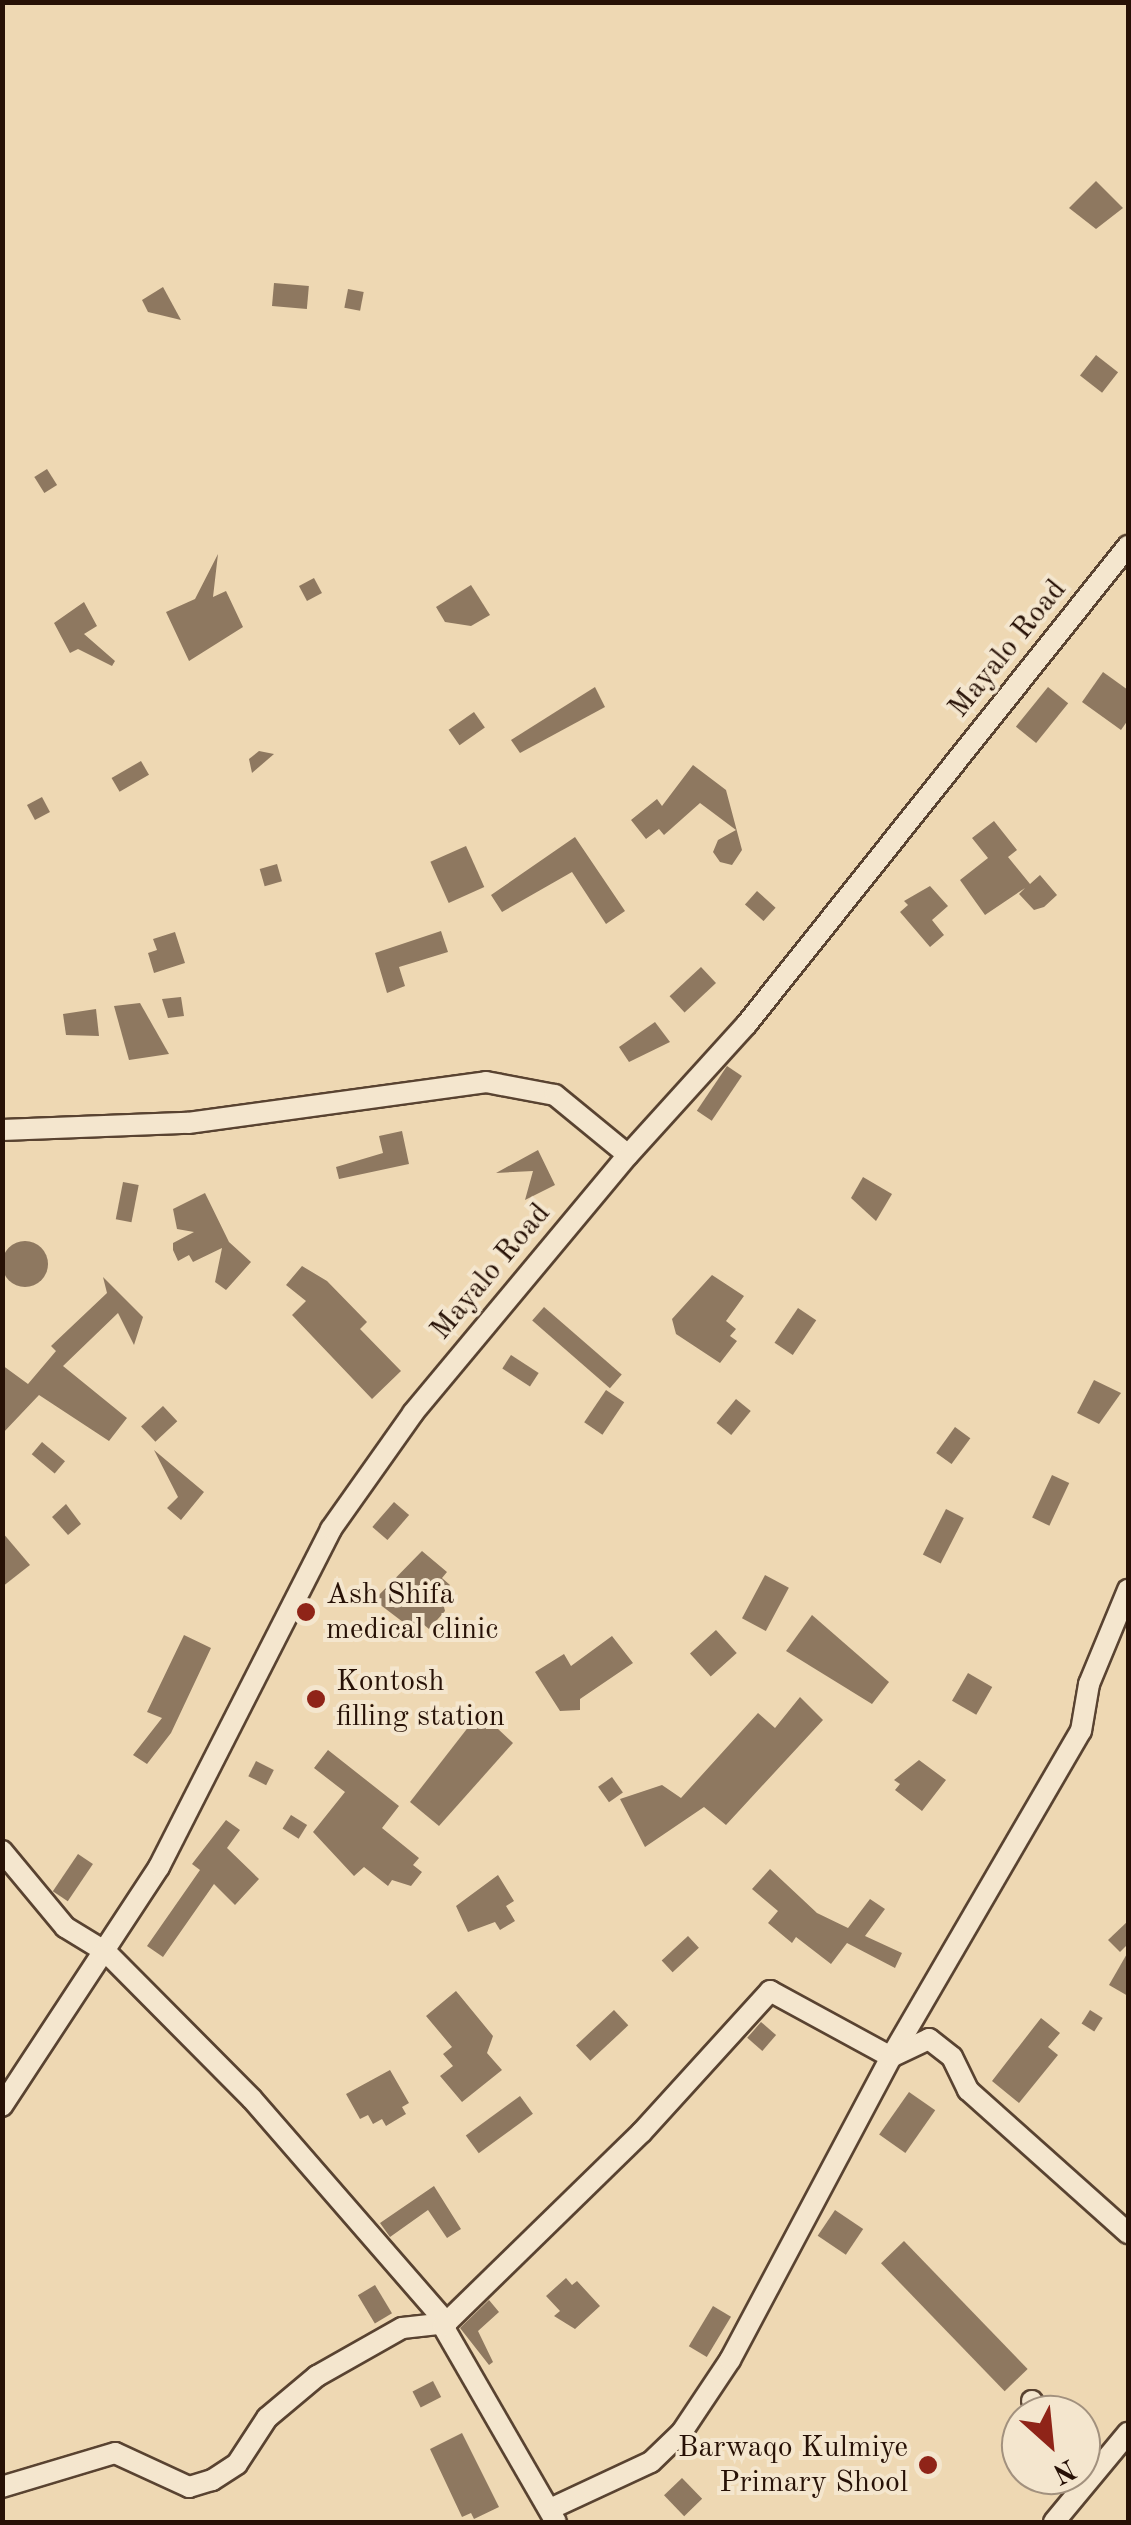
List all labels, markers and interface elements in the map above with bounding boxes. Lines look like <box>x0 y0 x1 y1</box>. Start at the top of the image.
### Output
street label: Mayalo Road <box>941 573 1075 725</box>
street label: Mayalo Road <box>423 1196 559 1348</box>
place label: Ash Shifa medical clinic <box>326 1577 498 1648</box>
marker: Ash Shifa medical clinic <box>295 1601 317 1623</box>
place label: Kontosh filling station <box>336 1664 505 1734</box>
marker: Kontosh filling station <box>305 1688 327 1710</box>
north arrow <box>1001 2395 1101 2495</box>
place label: Barwaqo Kulmiye Primary Shool <box>678 2430 908 2500</box>
text: N <box>1048 2453 1080 2487</box>
marker: Barwaqo Kulmiye Primary Shool <box>917 2454 939 2476</box>

